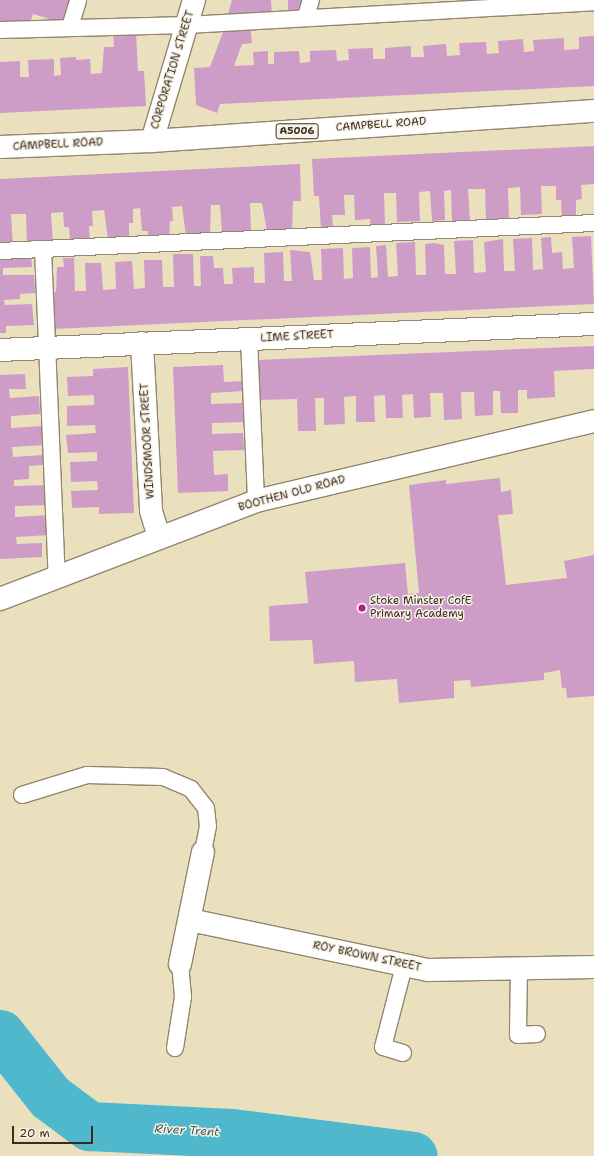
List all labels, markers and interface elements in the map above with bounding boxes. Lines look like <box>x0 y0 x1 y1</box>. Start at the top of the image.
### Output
street label: CORPORATION STREET <box>149 9 197 131</box>
street label: CAMPBELL ROAD <box>335 115 427 135</box>
road number: A5006 <box>275 123 319 139</box>
street label: CAMPBELL ROAD <box>12 136 104 154</box>
street label: LIME STREET <box>260 328 334 346</box>
street label: WINDSMOOR STREET <box>138 383 158 499</box>
street label: BOOTHEN OLD ROAD <box>237 473 347 515</box>
place label: Stoke Minster CofE Primary Academy <box>370 595 472 621</box>
marker: Stoke Minster CofE Primary Academy <box>357 603 367 613</box>
street label: ROY BROWN STREET <box>312 939 422 975</box>
scale bar <box>14 1118 95 1144</box>
water label: River Trent <box>154 1122 220 1140</box>
text: 20 m <box>19 1125 50 1141</box>

